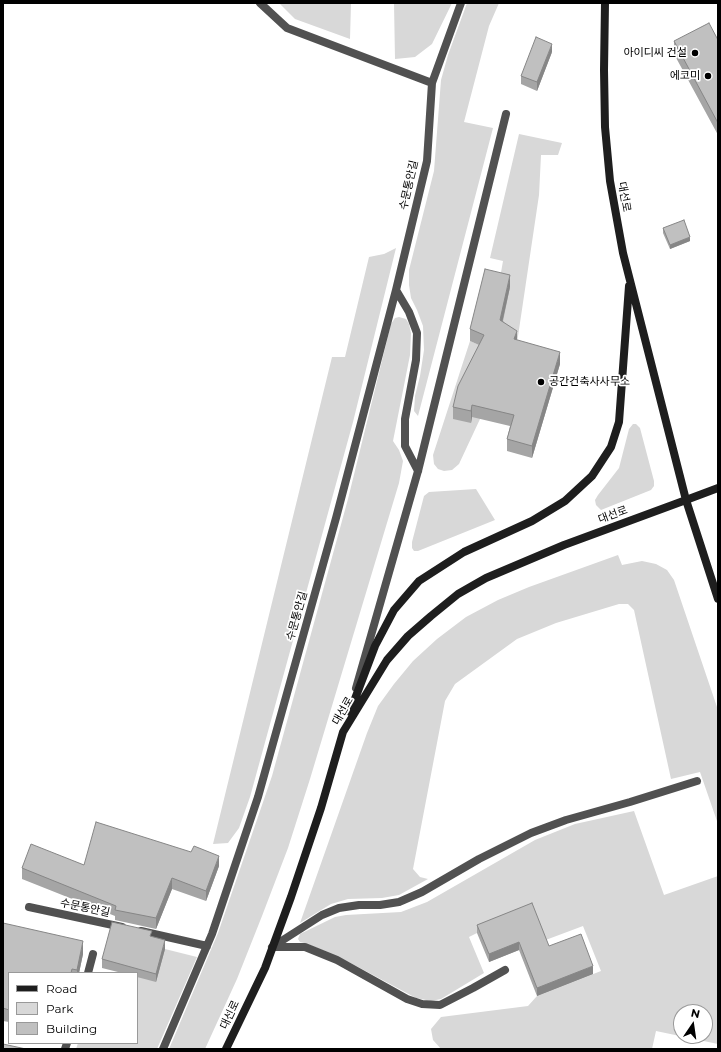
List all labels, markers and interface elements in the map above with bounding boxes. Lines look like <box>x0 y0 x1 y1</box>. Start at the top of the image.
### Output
place label: 아이디씨 건설 <box>623 46 687 60</box>
marker: 아이디씨 건설 <box>690 48 700 58</box>
place label: 에코미 <box>670 69 700 83</box>
marker: 에코미 <box>703 71 713 81</box>
street label: 수문통안길 <box>397 159 421 211</box>
street label: 대선로 <box>615 181 633 213</box>
place label: 공간건축사사무소 <box>549 375 630 389</box>
marker: 공간건축사사무소 <box>536 377 546 387</box>
street label: 대선로 <box>596 504 630 526</box>
street label: 수문통안길 <box>284 590 310 642</box>
street label: 대선로 <box>330 695 356 727</box>
street label: 수문통안길 <box>59 896 111 920</box>
legend <box>8 972 138 1044</box>
text: Road <box>46 981 77 996</box>
street label: 대선로 <box>218 998 242 1032</box>
text: Park <box>46 1001 73 1016</box>
north arrow <box>673 1004 713 1044</box>
text: N <box>690 1005 701 1021</box>
text: Building <box>46 1021 97 1036</box>

